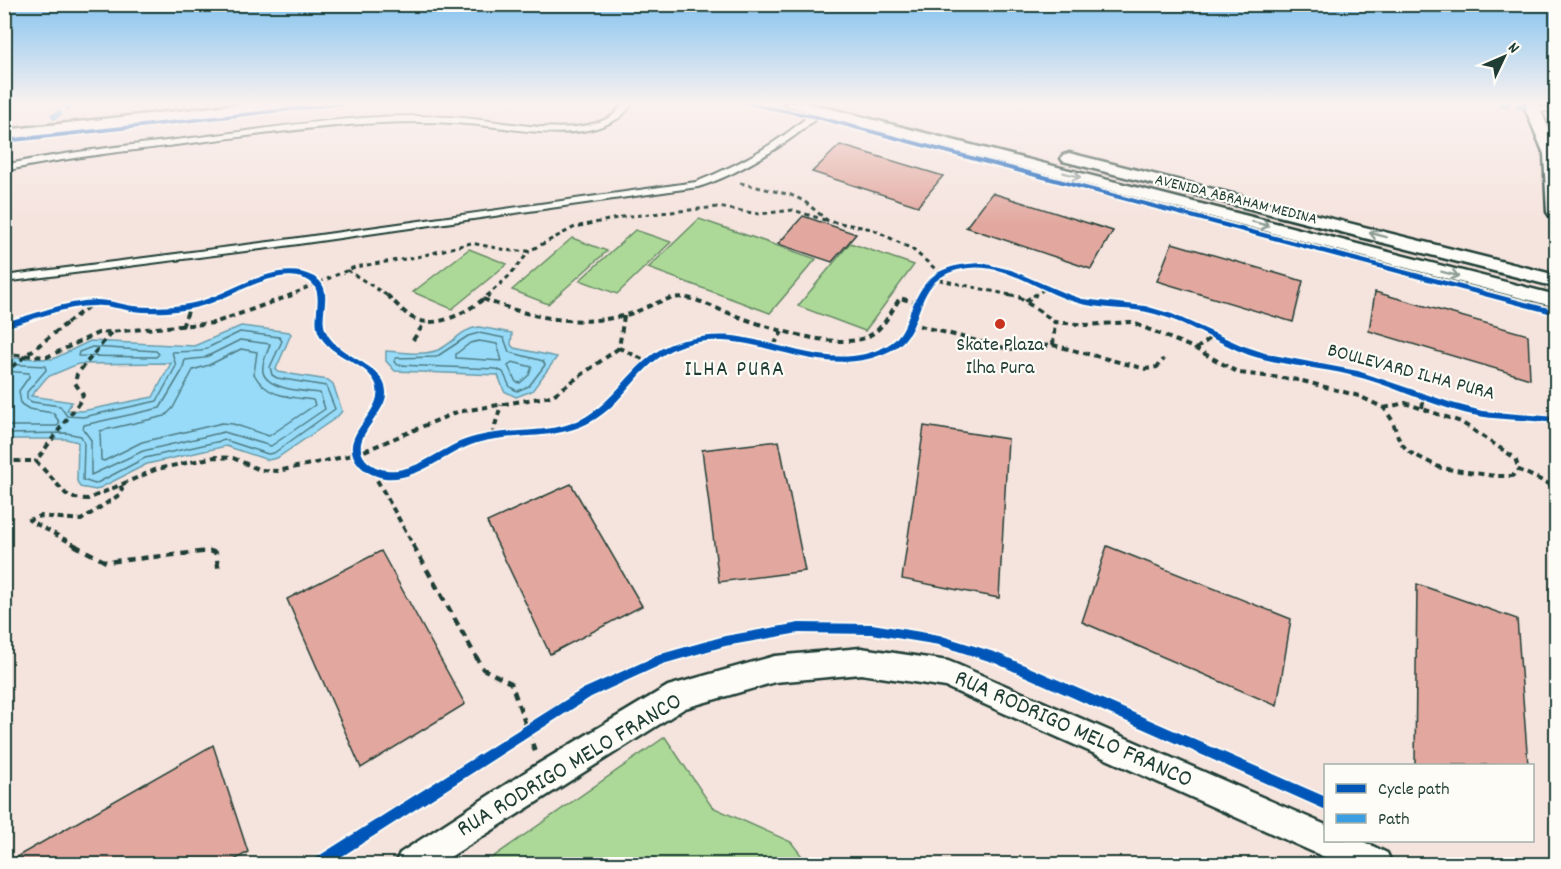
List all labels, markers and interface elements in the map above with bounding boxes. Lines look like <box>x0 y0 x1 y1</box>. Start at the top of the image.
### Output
north arrow <box>1474 27 1534 87</box>
text: N <box>1502 37 1524 59</box>
one-way arrow <box>1063 169 1082 181</box>
street label: AVENIDA ABRAHAM MEDINA <box>1152 169 1320 231</box>
one-way arrow <box>1251 219 1270 230</box>
one-way arrow <box>1369 229 1388 241</box>
one-way arrow <box>1440 268 1459 280</box>
marker: Skate Plaza Ilha Pura <box>993 317 1007 331</box>
place label: Skate Plaza Ilha Pura <box>956 332 1044 383</box>
street label: BOULEVARD ILHA PURA <box>1324 337 1498 409</box>
district label: ILHA PURA <box>685 355 785 386</box>
street label: RUA RODRIGO MELO FRANCO <box>949 662 1197 798</box>
street label: RUA RODRIGO MELO FRANCO <box>451 685 689 847</box>
legend <box>1324 764 1534 842</box>
text: Cycle path <box>1378 778 1449 803</box>
text: Path <box>1378 808 1410 833</box>

